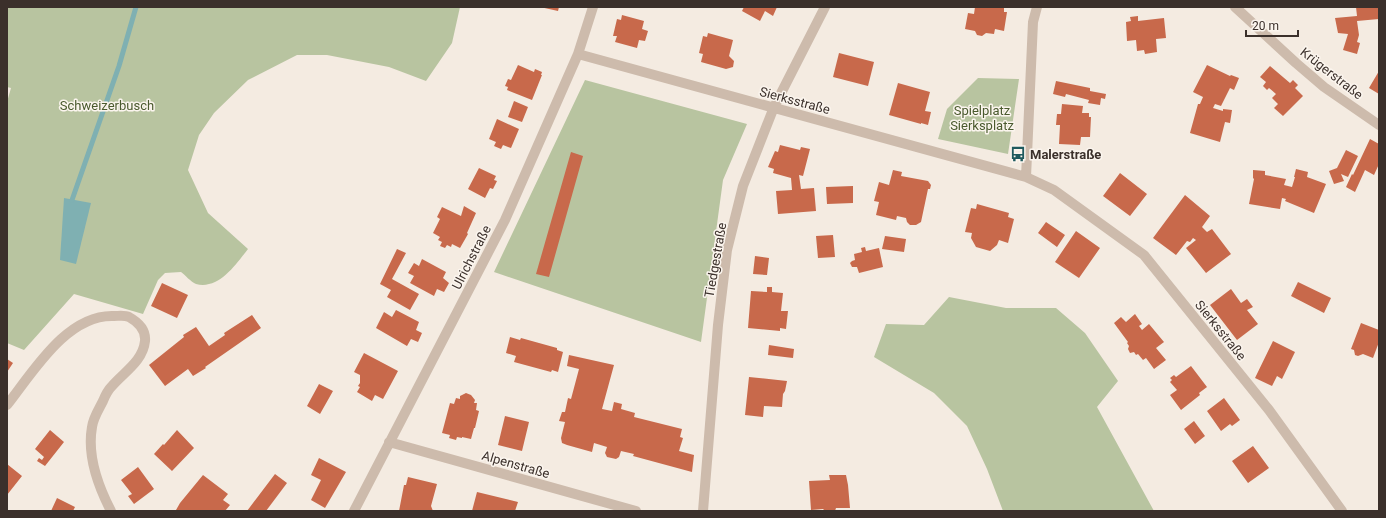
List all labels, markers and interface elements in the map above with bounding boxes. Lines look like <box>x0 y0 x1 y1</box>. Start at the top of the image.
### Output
scale bar <box>1246 12 1298 38</box>
text: 20 m <box>1252 19 1279 33</box>
street label: Krügerstraße <box>1297 44 1366 102</box>
street label: Sierksstraße <box>758 84 832 117</box>
park label: Schweizerbusch <box>60 98 154 113</box>
park label: Spielplatz Sierksplatz <box>950 103 1014 133</box>
bus stop icon: Malerstraße <box>1009 145 1027 163</box>
place label: Malerstraße <box>1030 147 1101 162</box>
street label: Tiedgestraße <box>701 221 730 299</box>
street label: Ulrichstraße <box>449 223 494 292</box>
street label: Sierksstraße <box>1192 298 1249 363</box>
street label: Alpenstraße <box>480 448 552 481</box>

